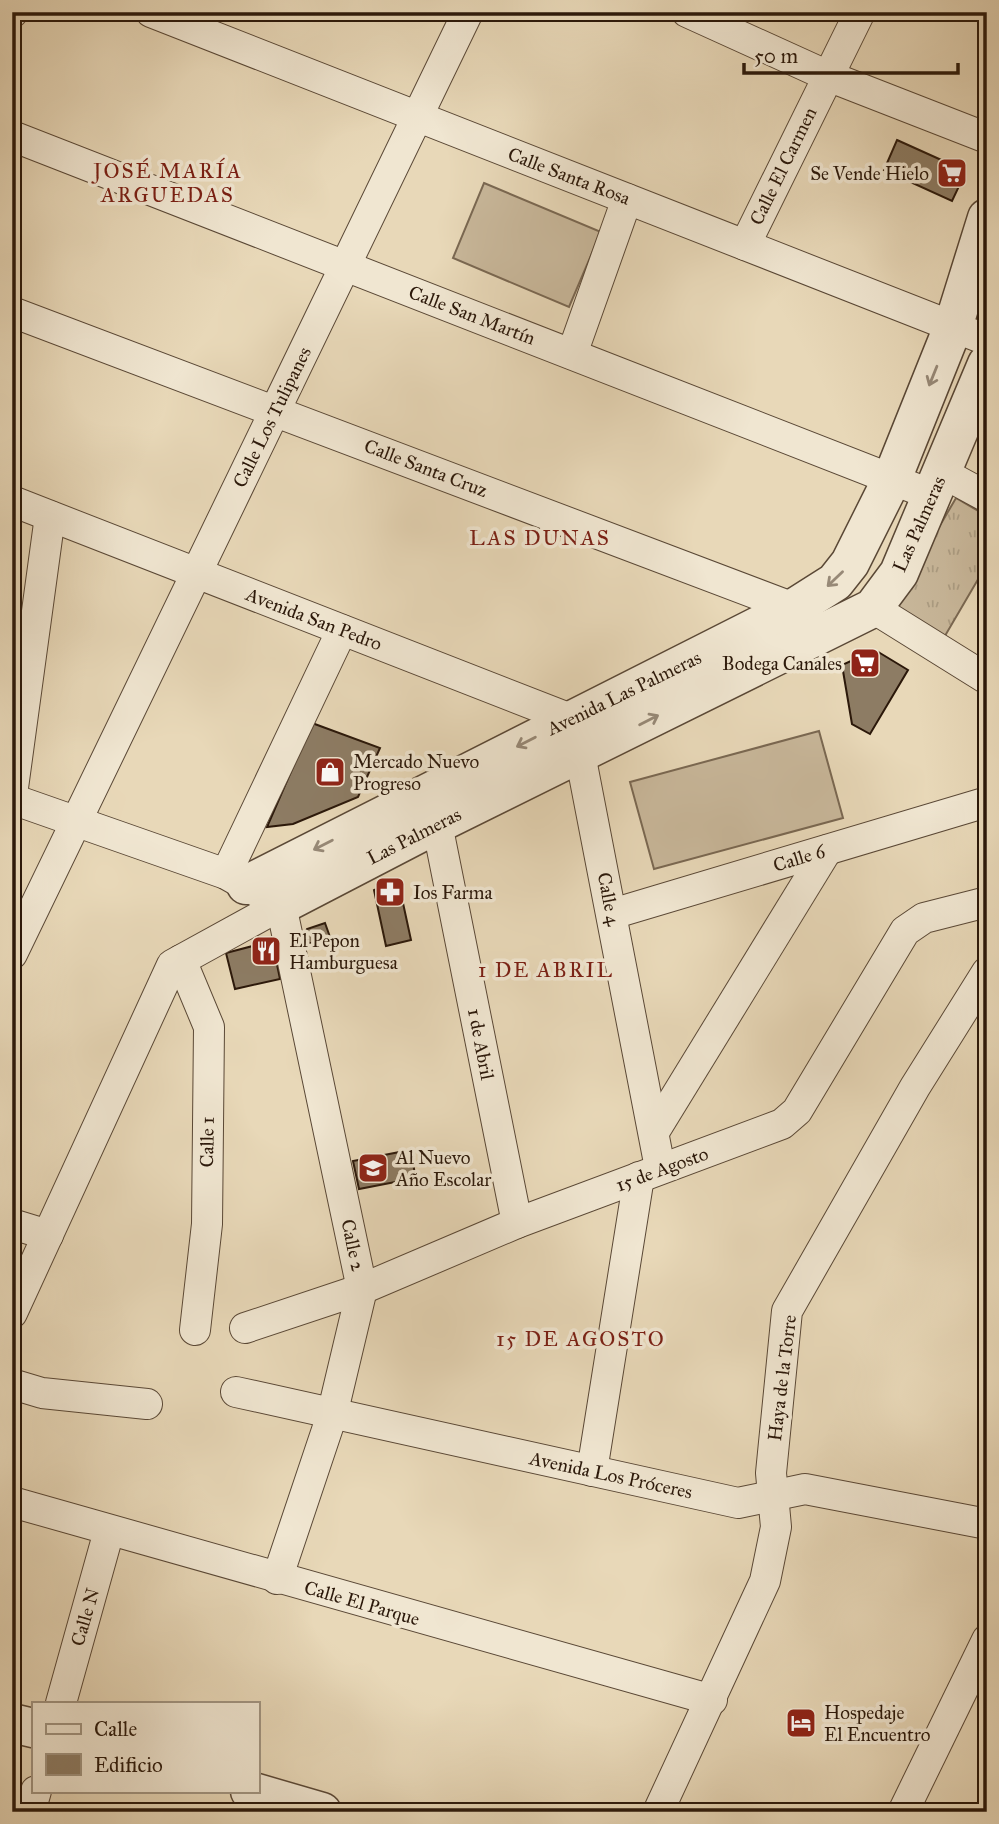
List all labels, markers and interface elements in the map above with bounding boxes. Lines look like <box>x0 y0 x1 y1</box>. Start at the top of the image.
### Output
scale bar <box>744 32 957 76</box>
text: 50 m <box>754 43 799 69</box>
street label: Calle El Carmen <box>745 103 821 229</box>
street label: Calle Santa Rosa <box>505 142 634 210</box>
supermarket icon: Se Vende Hielo <box>935 156 969 190</box>
district label: JOSÉ MARÍA ARGUEDAS <box>91 157 243 208</box>
place label: Se Vende Hielo <box>810 162 929 185</box>
street label: Calle San Martín <box>406 280 538 350</box>
street label: Calle Los Tulipanes <box>228 343 316 491</box>
one-way arrow <box>926 364 939 386</box>
street label: Calle Santa Cruz <box>361 434 491 502</box>
street label: Las Palmeras <box>888 472 950 576</box>
district label: LAS DUNAS <box>469 525 611 551</box>
one-way arrow <box>826 571 843 588</box>
street label: Avenida San Pedro <box>242 582 386 656</box>
street label: Avenida Las Palmeras <box>542 646 705 741</box>
supermarket icon: Bodega Canales <box>848 646 882 680</box>
place label: Bodega Canales <box>722 652 842 676</box>
one-way arrow <box>638 713 659 726</box>
one-way arrow <box>516 735 537 749</box>
place label: Mercado Nuevo Progreso <box>353 750 479 796</box>
shop icon: Mercado Nuevo Progreso <box>313 755 347 789</box>
street label: Las Palmeras <box>363 802 465 870</box>
one-way arrow <box>313 839 334 853</box>
street label: Calle 6 <box>770 839 829 877</box>
street label: Calle 4 <box>593 870 625 928</box>
pharmacy icon: Ios Farma <box>373 875 407 909</box>
place label: Ios Farma <box>413 881 494 904</box>
place label: El Pepon Hamburguesa <box>289 929 399 975</box>
restaurant icon: El Pepon Hamburguesa <box>249 934 283 968</box>
district label: 1 DE ABRIL <box>478 957 614 983</box>
street label: 1 de Abril <box>463 1006 499 1083</box>
street label: Calle 1 <box>195 1116 219 1168</box>
street label: 15 de Agosto <box>613 1142 712 1197</box>
place label: Al Nuevo Año Escolar <box>395 1146 492 1191</box>
school or university icon: Al Nuevo Año Escolar <box>356 1151 390 1185</box>
street label: Calle 2 <box>336 1217 370 1274</box>
street label: Haya de la Torre <box>763 1313 801 1442</box>
district label: 15 DE AGOSTO <box>496 1326 666 1352</box>
street label: Avenida Los Próceres <box>526 1446 695 1504</box>
street label: Calle El Parque <box>301 1576 422 1631</box>
street label: Calle N <box>66 1585 104 1649</box>
place label: Hospedaje El Encuentro <box>824 1701 931 1746</box>
legend <box>32 1702 259 1792</box>
hotel icon: Hospedaje El Encuentro <box>784 1706 818 1740</box>
text: Calle <box>94 1716 137 1742</box>
text: Edificio <box>94 1752 163 1778</box>

